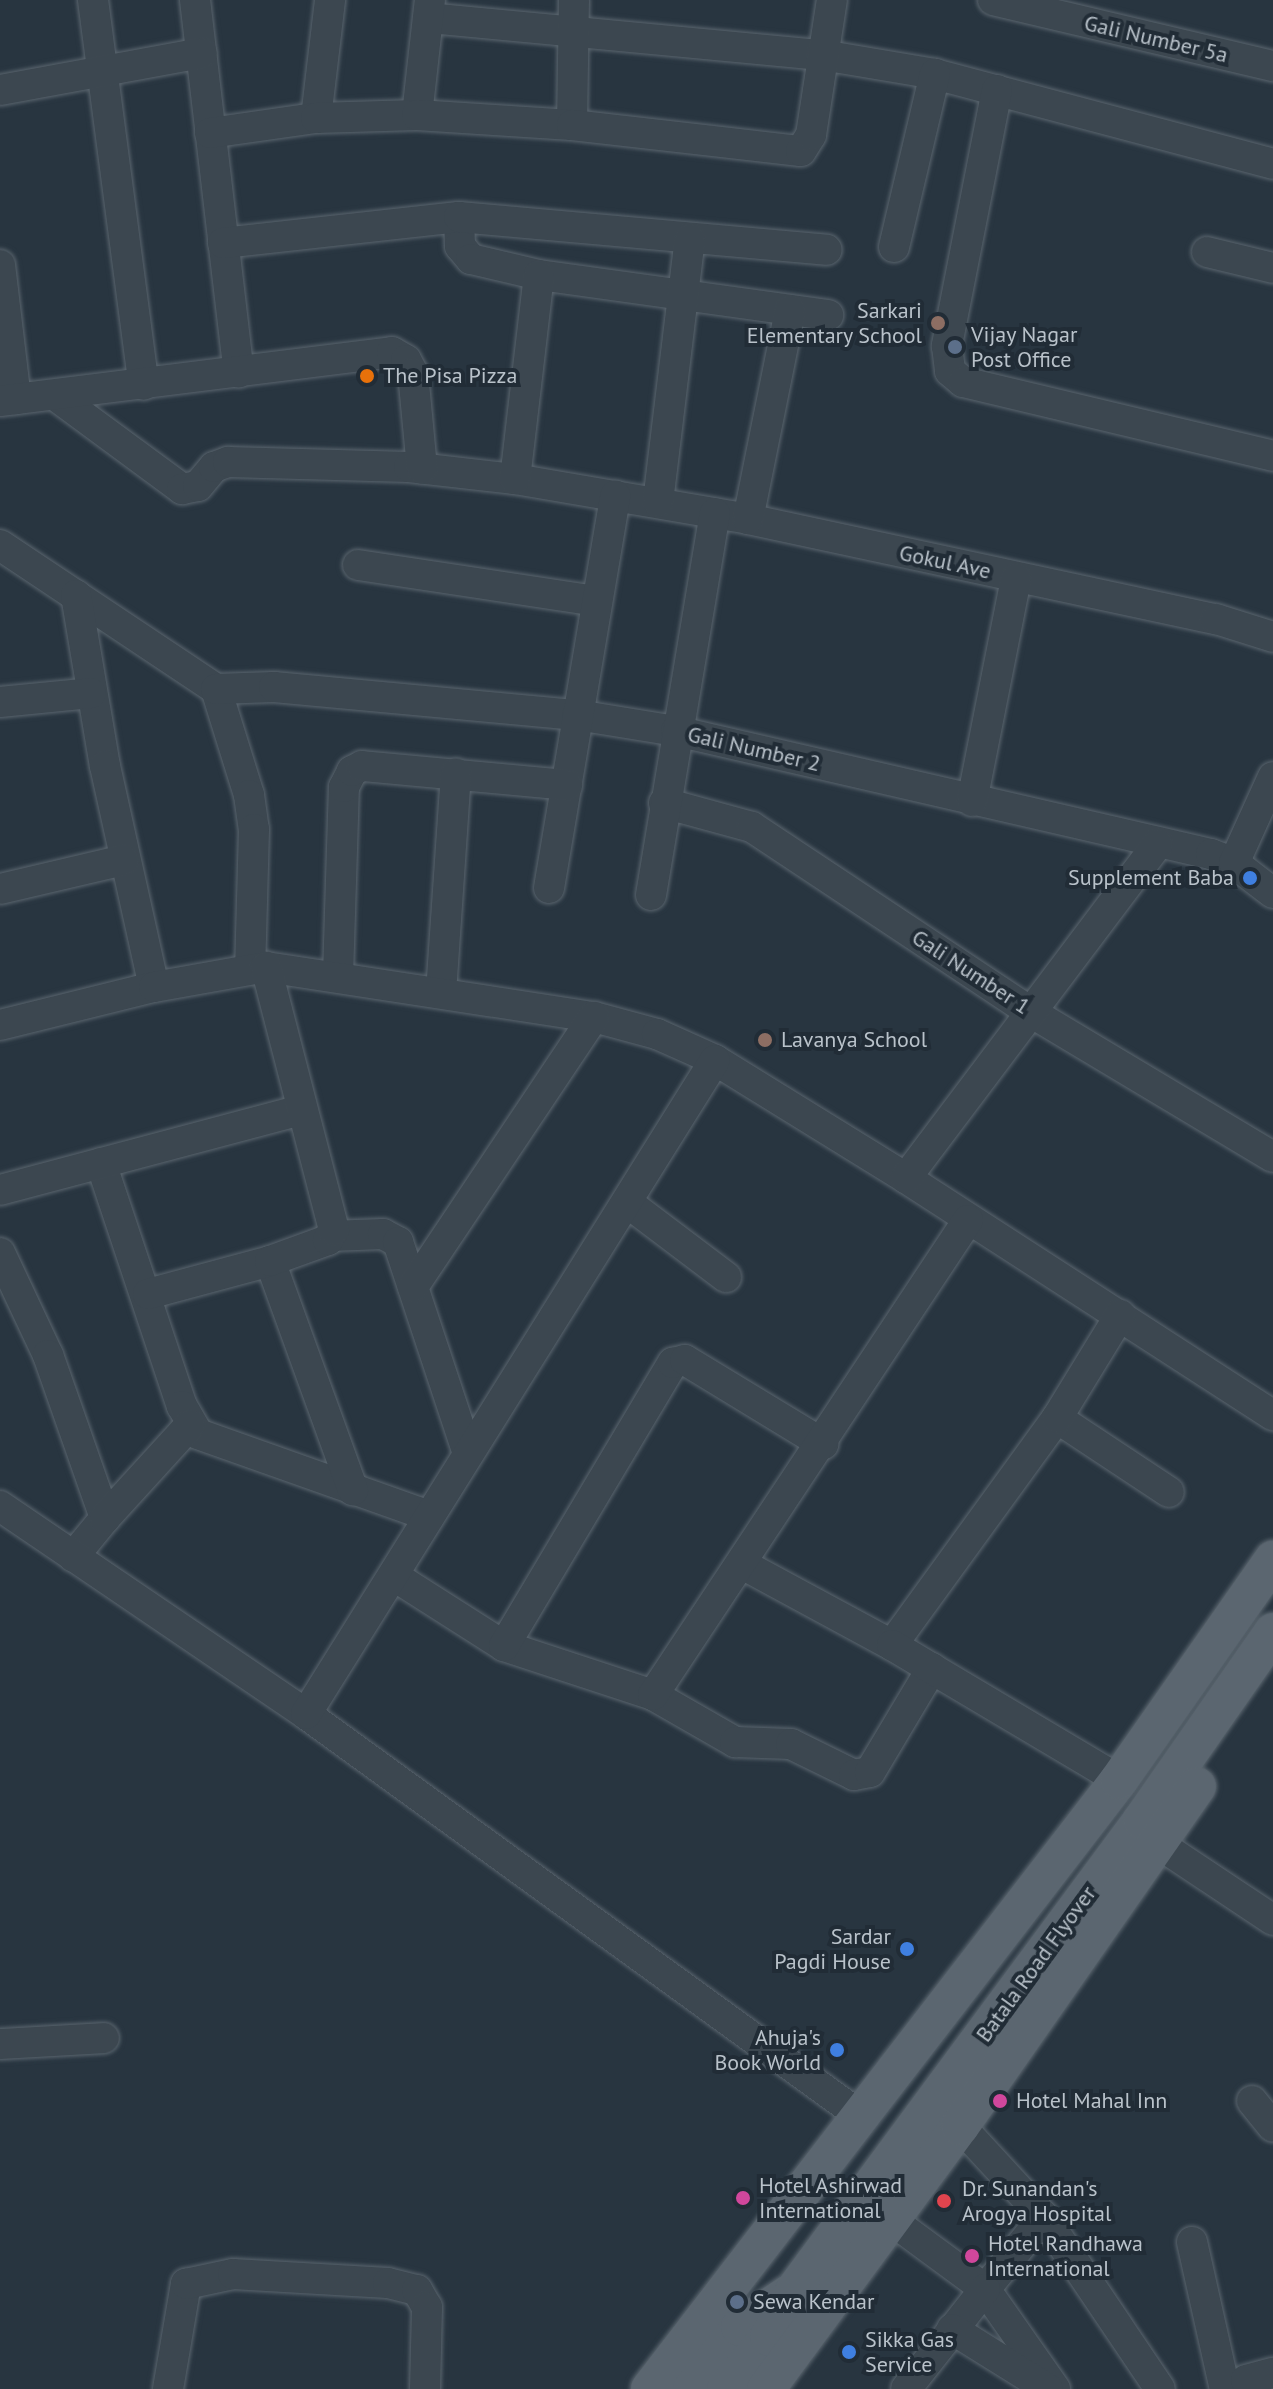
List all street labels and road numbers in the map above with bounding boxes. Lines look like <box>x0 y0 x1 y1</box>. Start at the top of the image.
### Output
street label: Gali Number 5a <box>1082 10 1230 68</box>
street label: Gokul Ave <box>896 539 994 585</box>
street label: Gali Number 2 <box>685 721 823 777</box>
street label: Gali Number 1 <box>907 924 1035 1020</box>
street label: Batala Road Flyover <box>971 1881 1101 2047</box>

